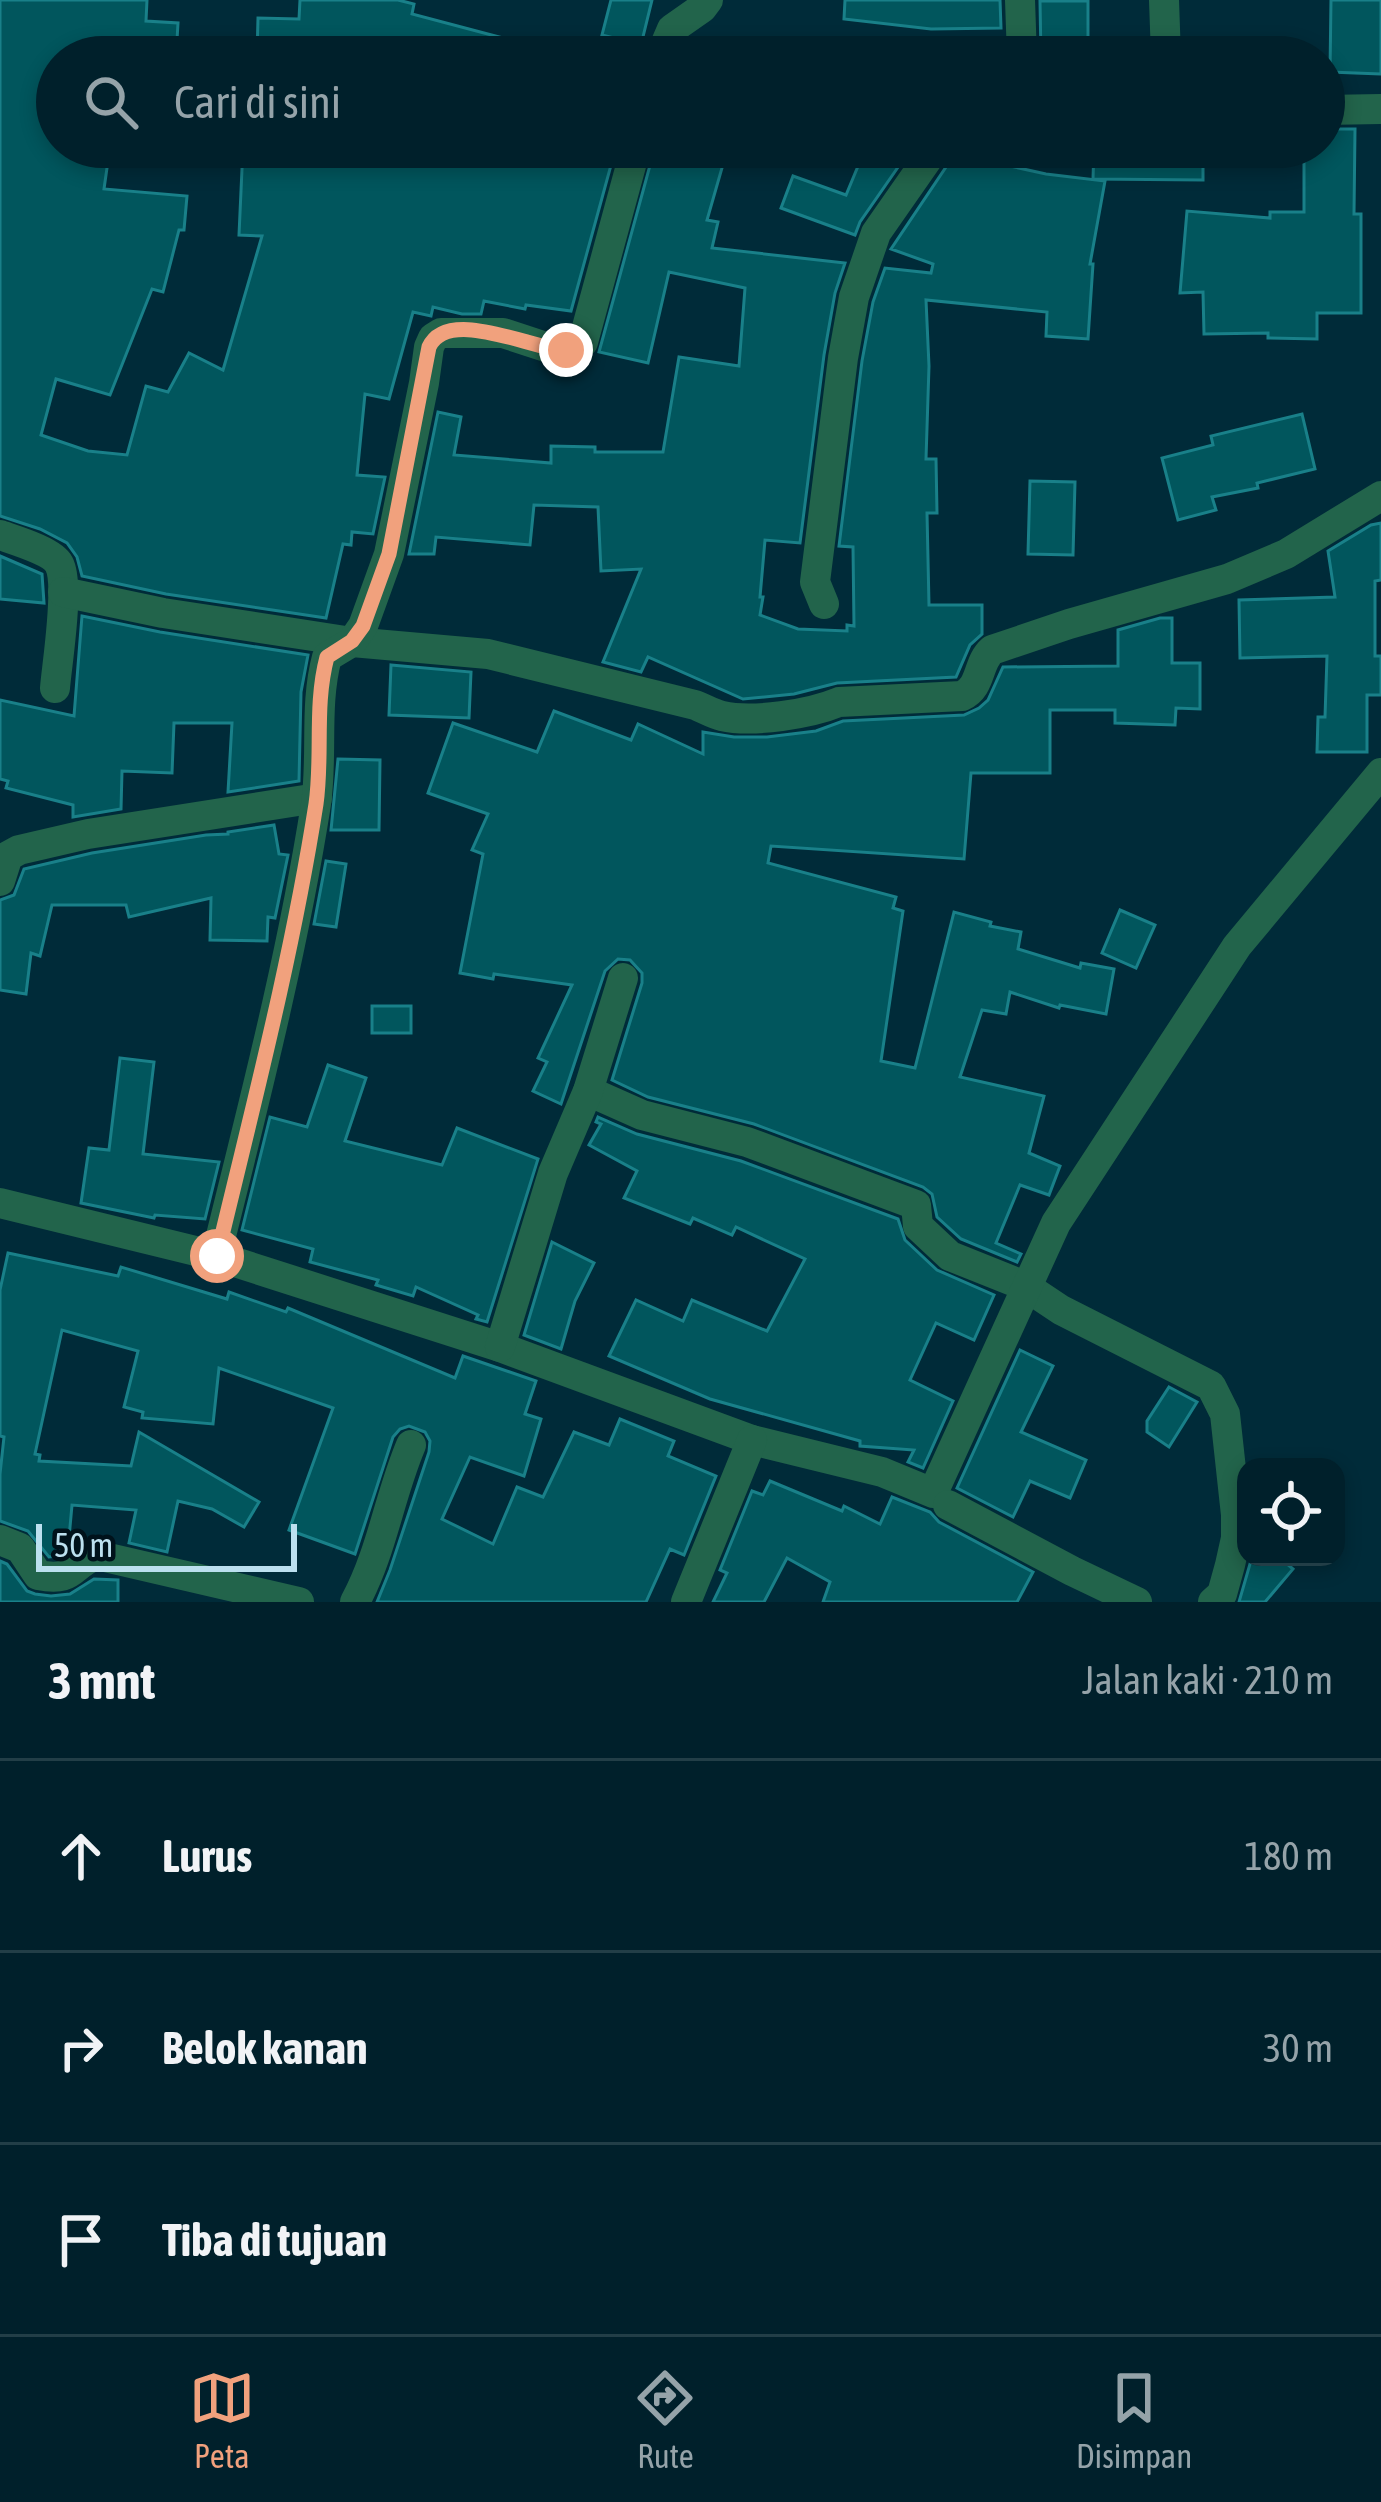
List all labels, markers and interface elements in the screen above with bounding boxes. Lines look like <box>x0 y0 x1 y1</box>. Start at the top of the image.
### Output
search box <box>36 36 1345 168</box>
icon: search <box>78 69 144 135</box>
text: Cari di sini <box>174 76 341 128</box>
route end <box>539 323 593 377</box>
route start <box>190 1229 244 1283</box>
map controls <box>1237 1458 1345 1566</box>
button: locate <box>1237 1458 1345 1566</box>
scale bar <box>36 1518 297 1571</box>
text: 50 m <box>54 1526 113 1564</box>
text: 3 mnt <box>48 1651 155 1710</box>
text: Jalan kaki · 210 m <box>1082 1658 1333 1702</box>
icon: ahead <box>48 1823 114 1889</box>
text: Lurus <box>162 1830 252 1882</box>
text: 180 m <box>1245 1834 1333 1878</box>
icon: right <box>48 2015 114 2081</box>
text: Belok kanan <box>162 2022 368 2074</box>
text: 30 m <box>1263 2026 1333 2070</box>
icon: arrive <box>48 2207 114 2273</box>
text: Tiba di tujuan <box>162 2214 387 2266</box>
tab: Peta <box>189 2365 255 2475</box>
tab: Rute <box>632 2365 698 2475</box>
tab: Disimpan <box>1076 2365 1192 2475</box>

